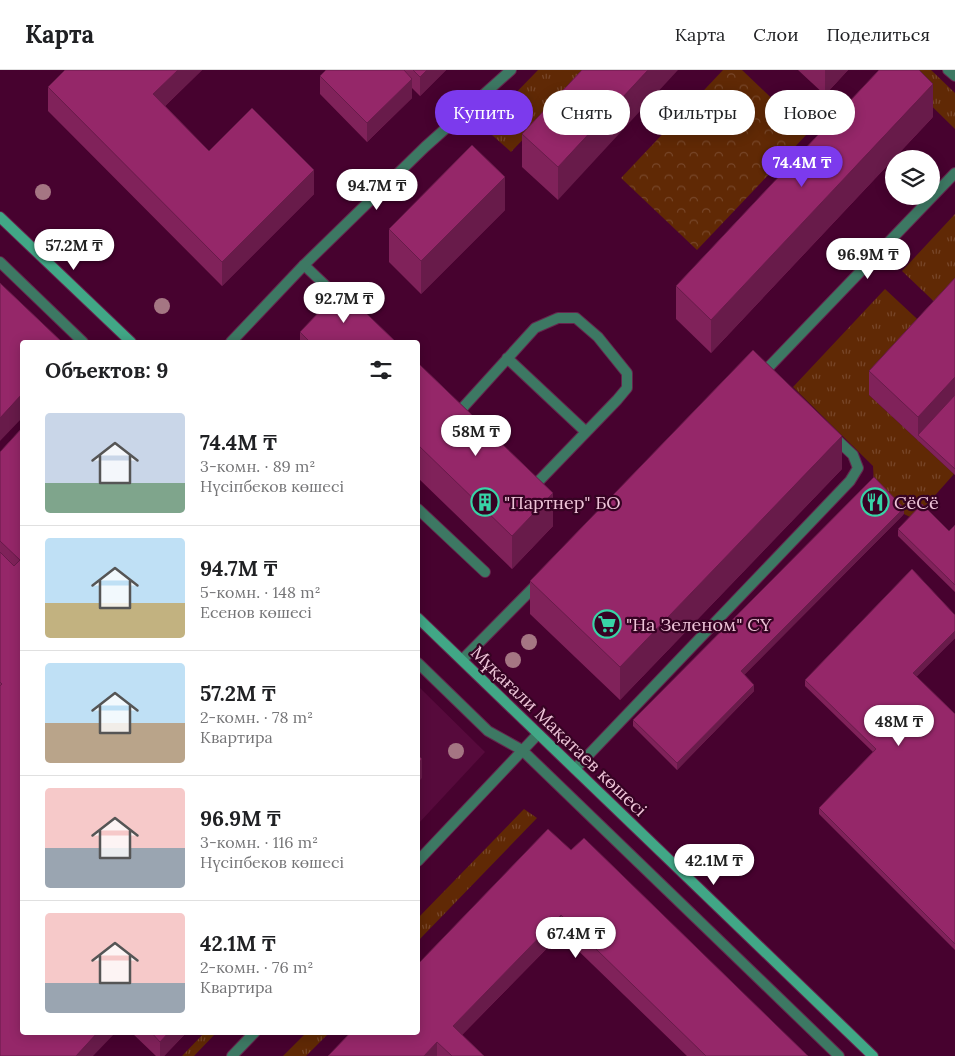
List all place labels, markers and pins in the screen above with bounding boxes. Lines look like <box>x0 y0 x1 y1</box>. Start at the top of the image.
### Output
pin: 74.4M ₸ <box>756 146 848 188</box>
pin: 94.7M ₸ <box>331 168 423 211</box>
pin: 57.2M ₸ <box>28 228 120 271</box>
pin: 96.9M ₸ <box>822 238 914 280</box>
pin: 92.7M ₸ <box>298 282 390 324</box>
pin: 58M ₸ <box>441 414 511 457</box>
building icon: "Партнер" БО <box>470 487 500 517</box>
restaurant icon: СёСё <box>860 487 890 517</box>
place label: "Партнер" БО <box>504 491 621 514</box>
place label: СёСё <box>894 491 939 514</box>
supermarket icon: "На Зеленом" СҮ <box>592 609 622 639</box>
place label: "На Зеленом" СҮ <box>626 613 772 636</box>
pin: 48M ₸ <box>864 704 934 747</box>
pin: 42.1M ₸ <box>668 844 760 886</box>
pin: 67.4M ₸ <box>530 916 622 959</box>

